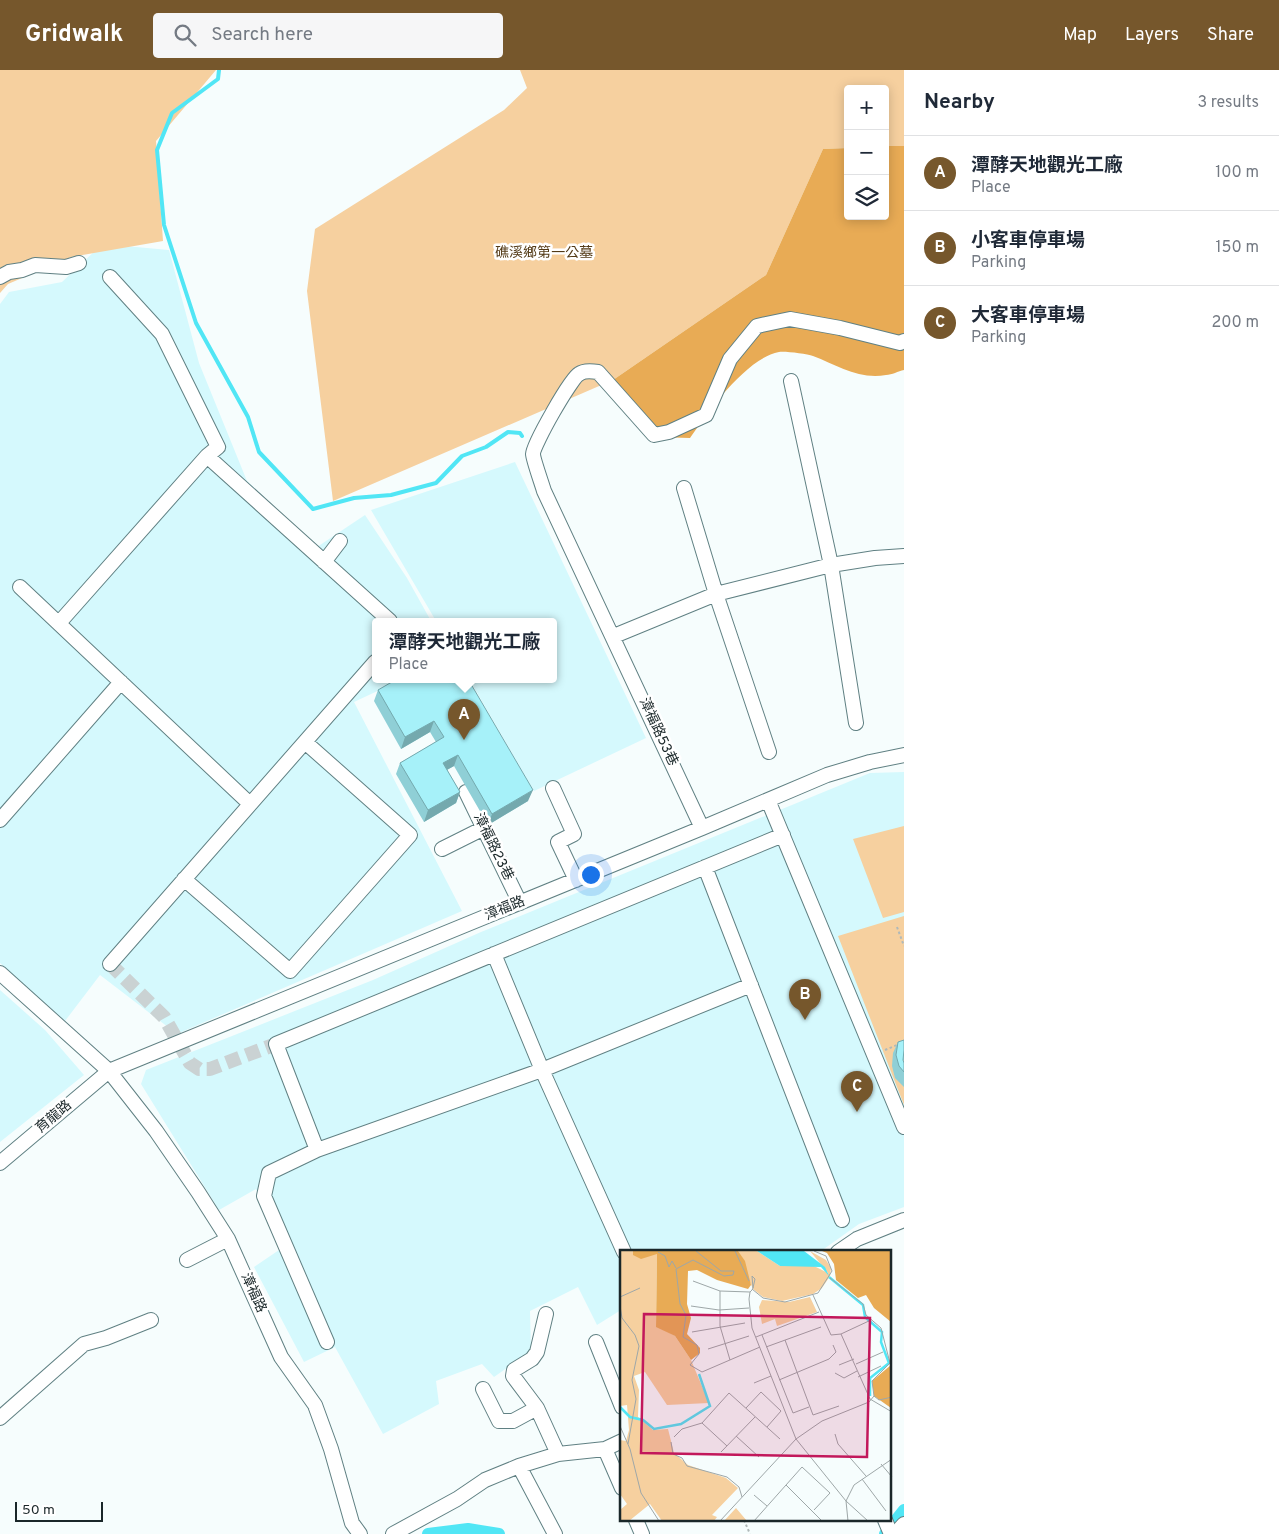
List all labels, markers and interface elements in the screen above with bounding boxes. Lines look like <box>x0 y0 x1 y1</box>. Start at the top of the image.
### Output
search box <box>153 13 503 58</box>
text: Gridwalk <box>25 20 123 50</box>
icon: search <box>171 21 199 49</box>
text: Search here <box>211 23 313 47</box>
text: Map <box>1063 24 1097 47</box>
text: Layers <box>1125 24 1179 47</box>
text: Share <box>1207 24 1254 47</box>
map controls <box>844 85 889 220</box>
button: + <box>844 85 889 130</box>
text: Nearby <box>924 89 995 116</box>
text: 3 results <box>1197 93 1259 113</box>
button: − <box>844 130 889 175</box>
text: 潭酵天地觀光工廠 <box>971 154 1123 178</box>
text: A <box>934 163 946 183</box>
text: 100 m <box>1215 163 1259 183</box>
button: layers <box>844 175 889 220</box>
text: Place <box>971 178 1011 198</box>
text: 小客車停車場 <box>971 229 1085 253</box>
text: B <box>934 238 946 258</box>
text: 150 m <box>1216 238 1259 258</box>
park label: 礁溪鄉第一公墓 <box>495 245 593 262</box>
text: Parking <box>971 253 1026 273</box>
text: 大客車停車場 <box>971 304 1085 328</box>
text: C <box>935 313 945 333</box>
text: 200 m <box>1211 313 1259 333</box>
text: Parking <box>971 328 1026 348</box>
popup <box>372 618 557 683</box>
text: 潭酵天地觀光工廠 <box>388 631 541 655</box>
text: Place <box>388 655 428 675</box>
street label: 漳福路53巷 <box>635 695 682 769</box>
pin: A <box>448 699 480 740</box>
street label: 漳福路23巷 <box>469 810 518 884</box>
your location <box>578 862 604 888</box>
street label: 漳福路 <box>482 892 528 925</box>
pin: B <box>789 979 821 1020</box>
pin: C <box>841 1071 873 1112</box>
street label: 育龍路 <box>32 1096 76 1137</box>
inset map <box>620 1250 892 1522</box>
street label: 漳福路 <box>237 1270 270 1316</box>
scale bar <box>15 1499 102 1522</box>
text: 50 m <box>22 1502 55 1519</box>

